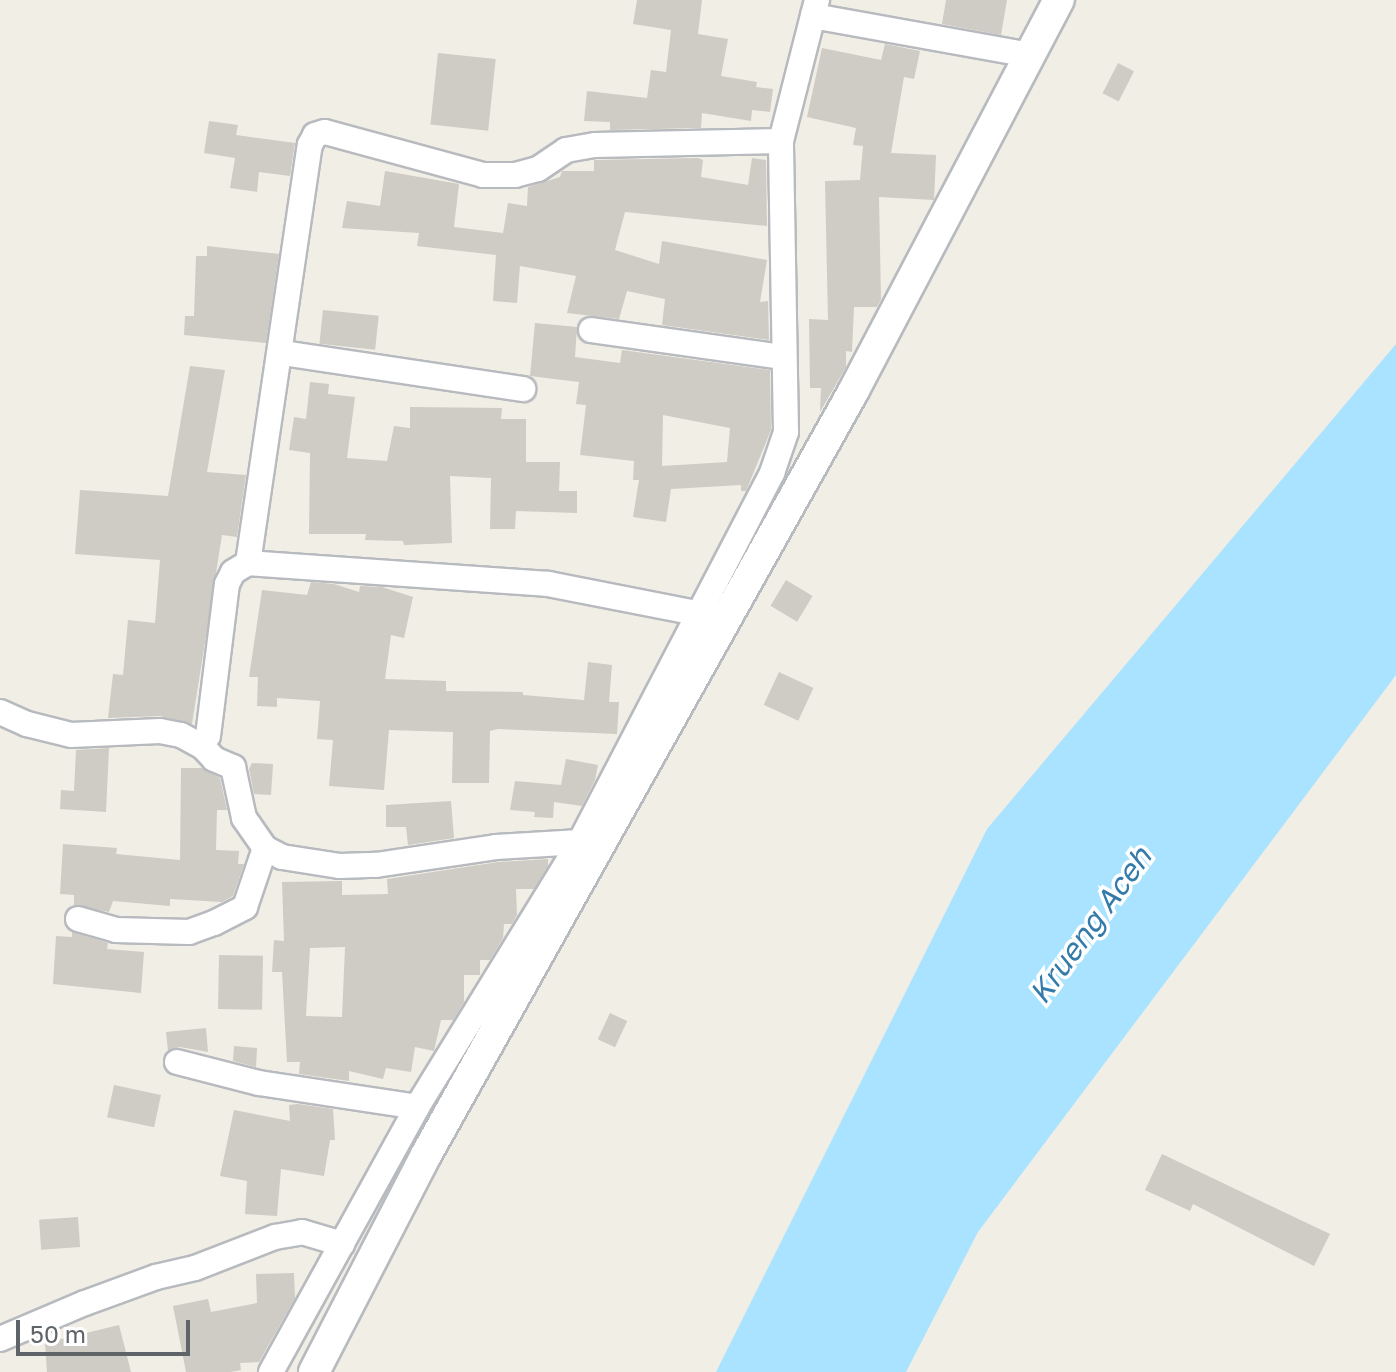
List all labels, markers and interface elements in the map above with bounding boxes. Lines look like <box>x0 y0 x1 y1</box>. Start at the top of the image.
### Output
water label: Krueng Aceh <box>1021 840 1159 1010</box>
scale bar <box>20 1304 194 1354</box>
text: 50 m <box>30 1319 86 1348</box>

